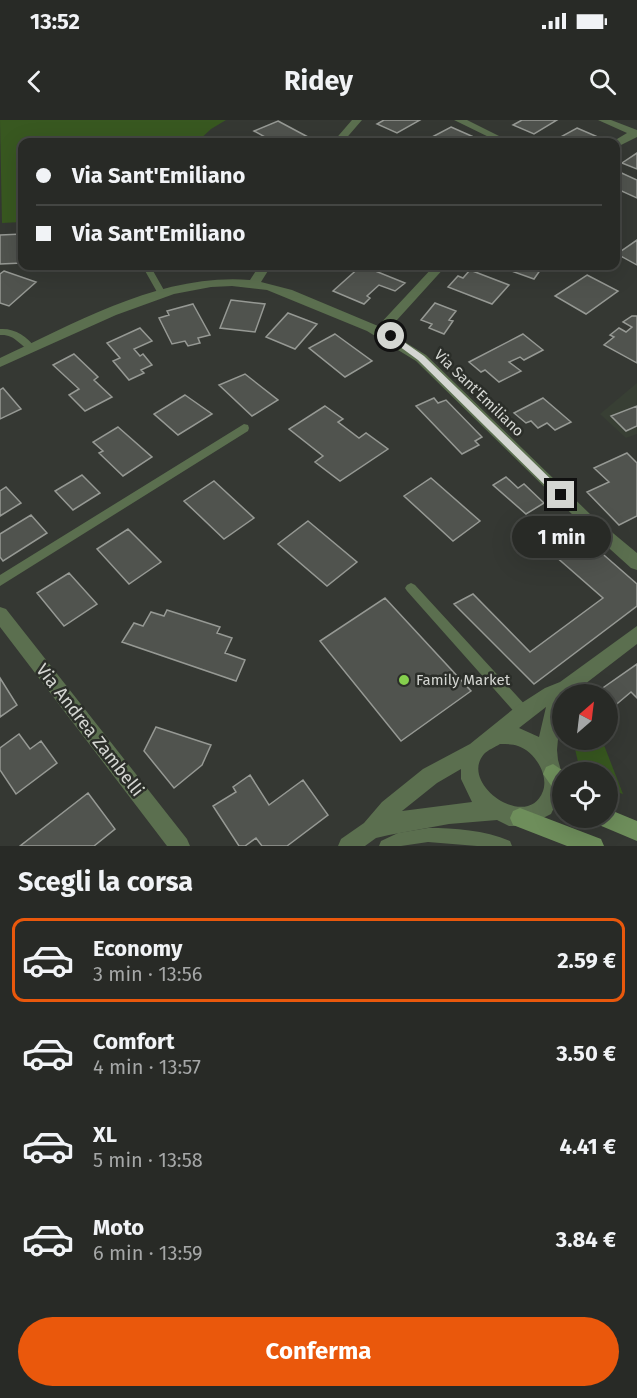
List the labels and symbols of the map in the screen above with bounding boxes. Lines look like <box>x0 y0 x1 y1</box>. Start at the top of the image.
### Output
route start <box>377 322 404 349</box>
street label: Via Sant'Emiliano <box>430 346 528 440</box>
route end <box>547 481 574 508</box>
callout: 1 min <box>512 516 610 558</box>
street label: Via Andrea Zambelli <box>31 659 149 801</box>
place label: Family Market <box>416 671 511 689</box>
marker: Family Market <box>397 673 411 687</box>
north arrow <box>552 684 618 750</box>

